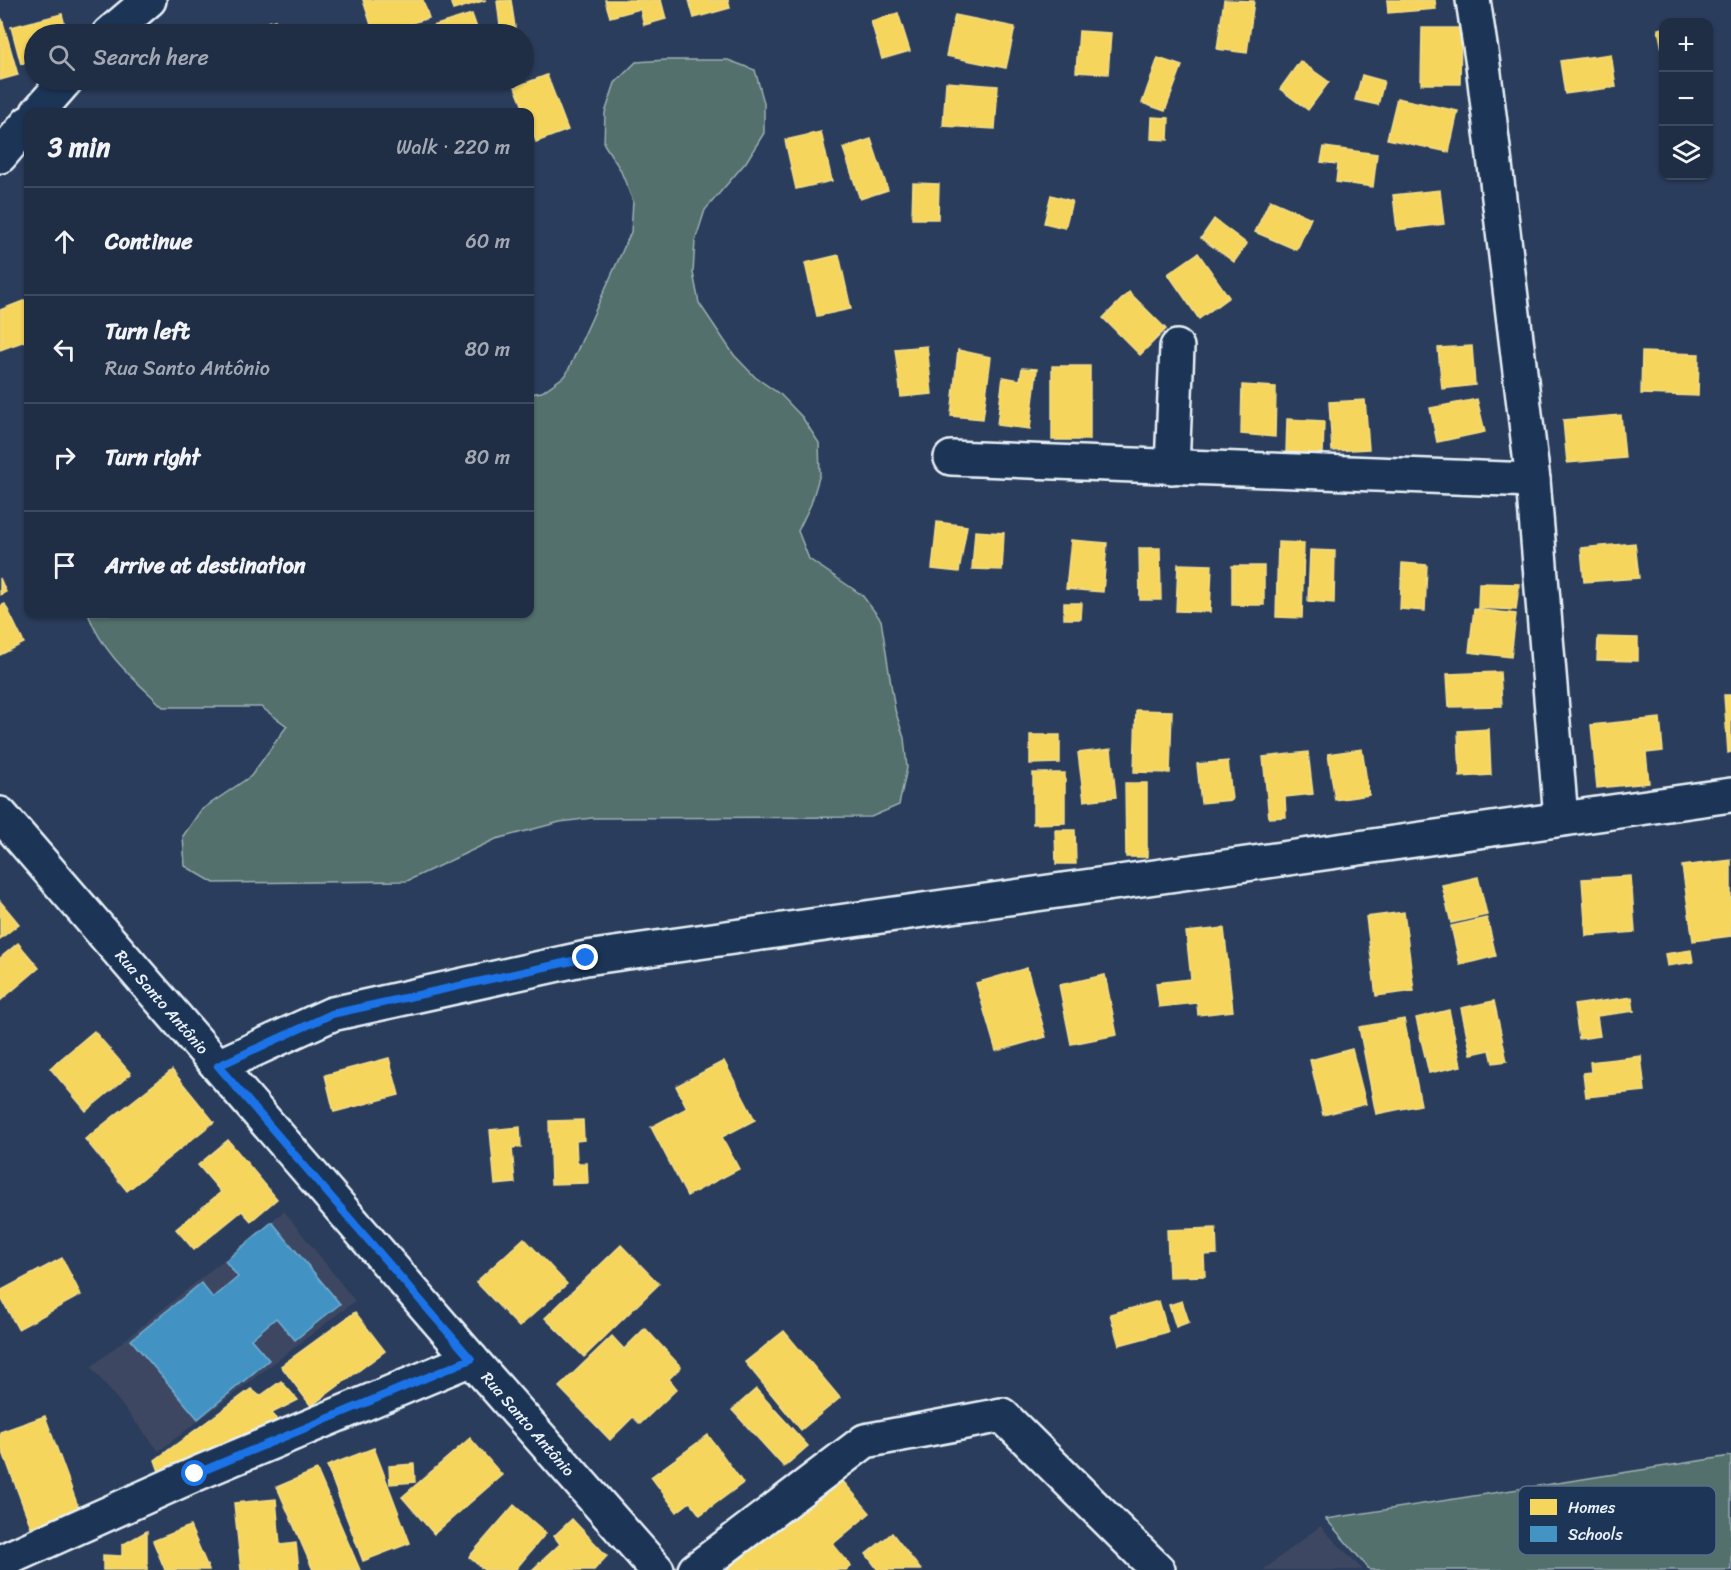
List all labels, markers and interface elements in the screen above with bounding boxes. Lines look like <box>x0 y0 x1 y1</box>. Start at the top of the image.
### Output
map controls <box>1659 18 1713 180</box>
button: + <box>1659 18 1713 72</box>
search box <box>24 24 534 90</box>
text: Search here <box>93 38 209 77</box>
icon: search <box>45 41 78 74</box>
button: − <box>1659 72 1713 126</box>
text: 3 min <box>48 124 110 170</box>
button: layers <box>1659 126 1713 180</box>
text: Walk · 220 m <box>396 130 510 165</box>
text: Continue <box>105 222 193 261</box>
text: 60 m <box>465 224 510 259</box>
icon: ahead <box>48 225 81 258</box>
text: Turn left <box>105 312 190 351</box>
text: 80 m <box>465 332 510 367</box>
icon: left <box>48 333 81 366</box>
text: Rua Santo Antônio <box>105 351 270 386</box>
text: Turn right <box>105 438 200 477</box>
text: 80 m <box>465 440 510 475</box>
icon: right <box>48 441 81 474</box>
text: Arrive at destination <box>105 546 306 585</box>
icon: arrive <box>48 549 81 582</box>
street label: Rua Santo Antônio <box>108 943 216 1061</box>
route end <box>572 944 598 970</box>
street label: Rua Santo Antônio <box>474 1365 582 1483</box>
route start <box>181 1460 207 1486</box>
legend <box>1518 1486 1716 1555</box>
text: Homes <box>1568 1493 1616 1522</box>
text: Schools <box>1568 1520 1623 1549</box>

